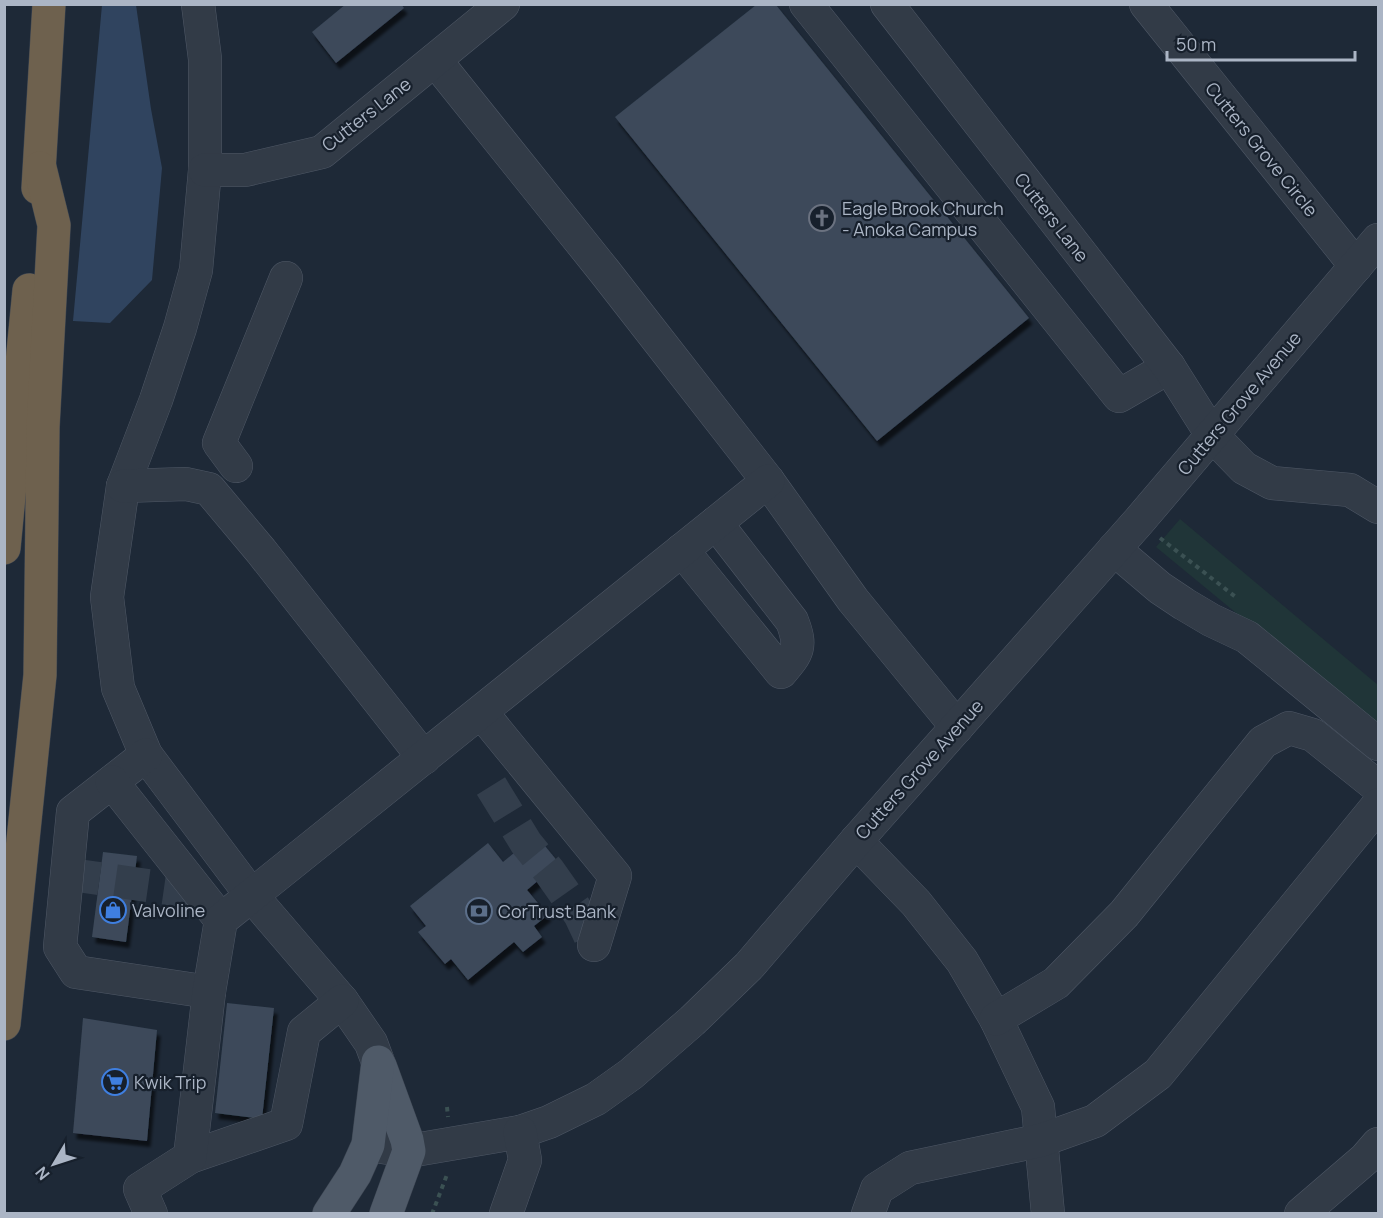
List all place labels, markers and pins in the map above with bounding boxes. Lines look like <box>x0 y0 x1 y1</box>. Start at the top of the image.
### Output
place label: Eagle Brook Church - Anoka Campus <box>842 196 1004 241</box>
church icon: Eagle Brook Church - Anoka Campus <box>807 203 837 233</box>
shop icon: Valvoline <box>98 895 128 925</box>
bank icon: CorTrust Bank <box>464 896 494 926</box>
place label: Valvoline <box>132 898 205 922</box>
place label: CorTrust Bank <box>498 899 617 923</box>
supermarket icon: Kwik Trip <box>100 1067 130 1097</box>
place label: Kwik Trip <box>134 1070 206 1094</box>

